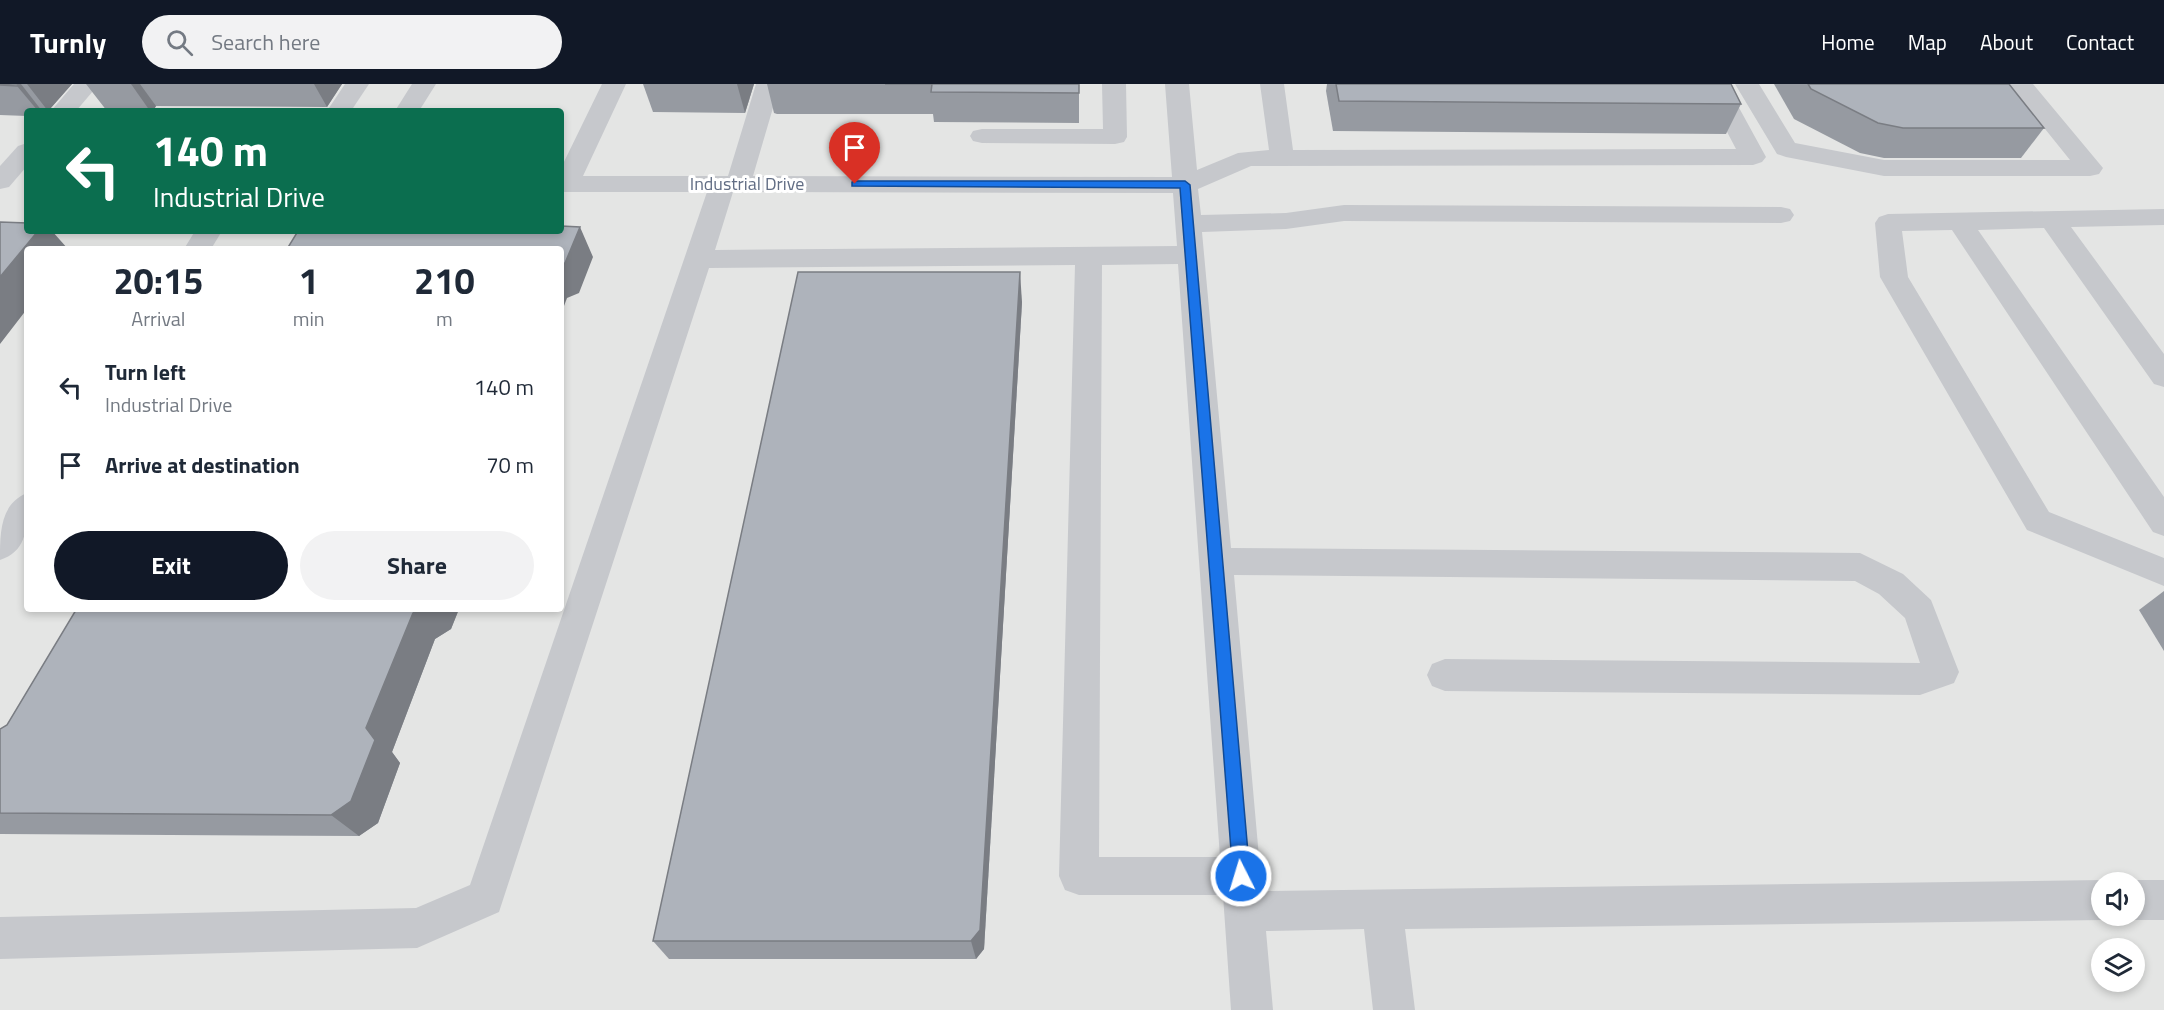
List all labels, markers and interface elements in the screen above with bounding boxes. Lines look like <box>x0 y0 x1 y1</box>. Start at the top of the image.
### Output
search box <box>142 15 562 69</box>
text: Turnly <box>30 21 106 64</box>
text: Search here <box>211 25 320 59</box>
icon: search <box>163 26 196 59</box>
text: Home <box>1821 26 1875 58</box>
text: Map <box>1908 26 1947 58</box>
text: About <box>1980 26 2033 58</box>
text: Contact <box>2066 26 2134 58</box>
text: 140 m <box>153 118 268 182</box>
pin <box>829 122 880 184</box>
icon: arrive <box>838 131 871 164</box>
icon: left <box>54 132 132 210</box>
street label: Industrial Drive <box>690 170 804 197</box>
text: Industrial Drive <box>153 176 325 217</box>
text: 20:15 <box>113 253 203 308</box>
text: 1 <box>299 253 319 308</box>
text: 210 <box>414 253 475 308</box>
text: Arrival <box>131 303 186 334</box>
text: min <box>293 303 325 334</box>
text: m <box>436 303 453 334</box>
text: Turn left <box>105 355 186 389</box>
text: 140 m <box>474 370 534 404</box>
icon: left <box>54 371 87 404</box>
text: Industrial Drive <box>105 389 232 420</box>
text: Arrive at destination <box>105 448 300 482</box>
text: 70 m <box>486 448 534 482</box>
icon: arrive <box>54 449 87 482</box>
button: Exit <box>54 531 288 600</box>
button: Share <box>300 531 534 600</box>
position arrow <box>1209 844 1273 908</box>
map controls <box>2091 872 2145 992</box>
button: sound <box>2091 872 2145 926</box>
button: layers <box>2091 938 2145 992</box>

